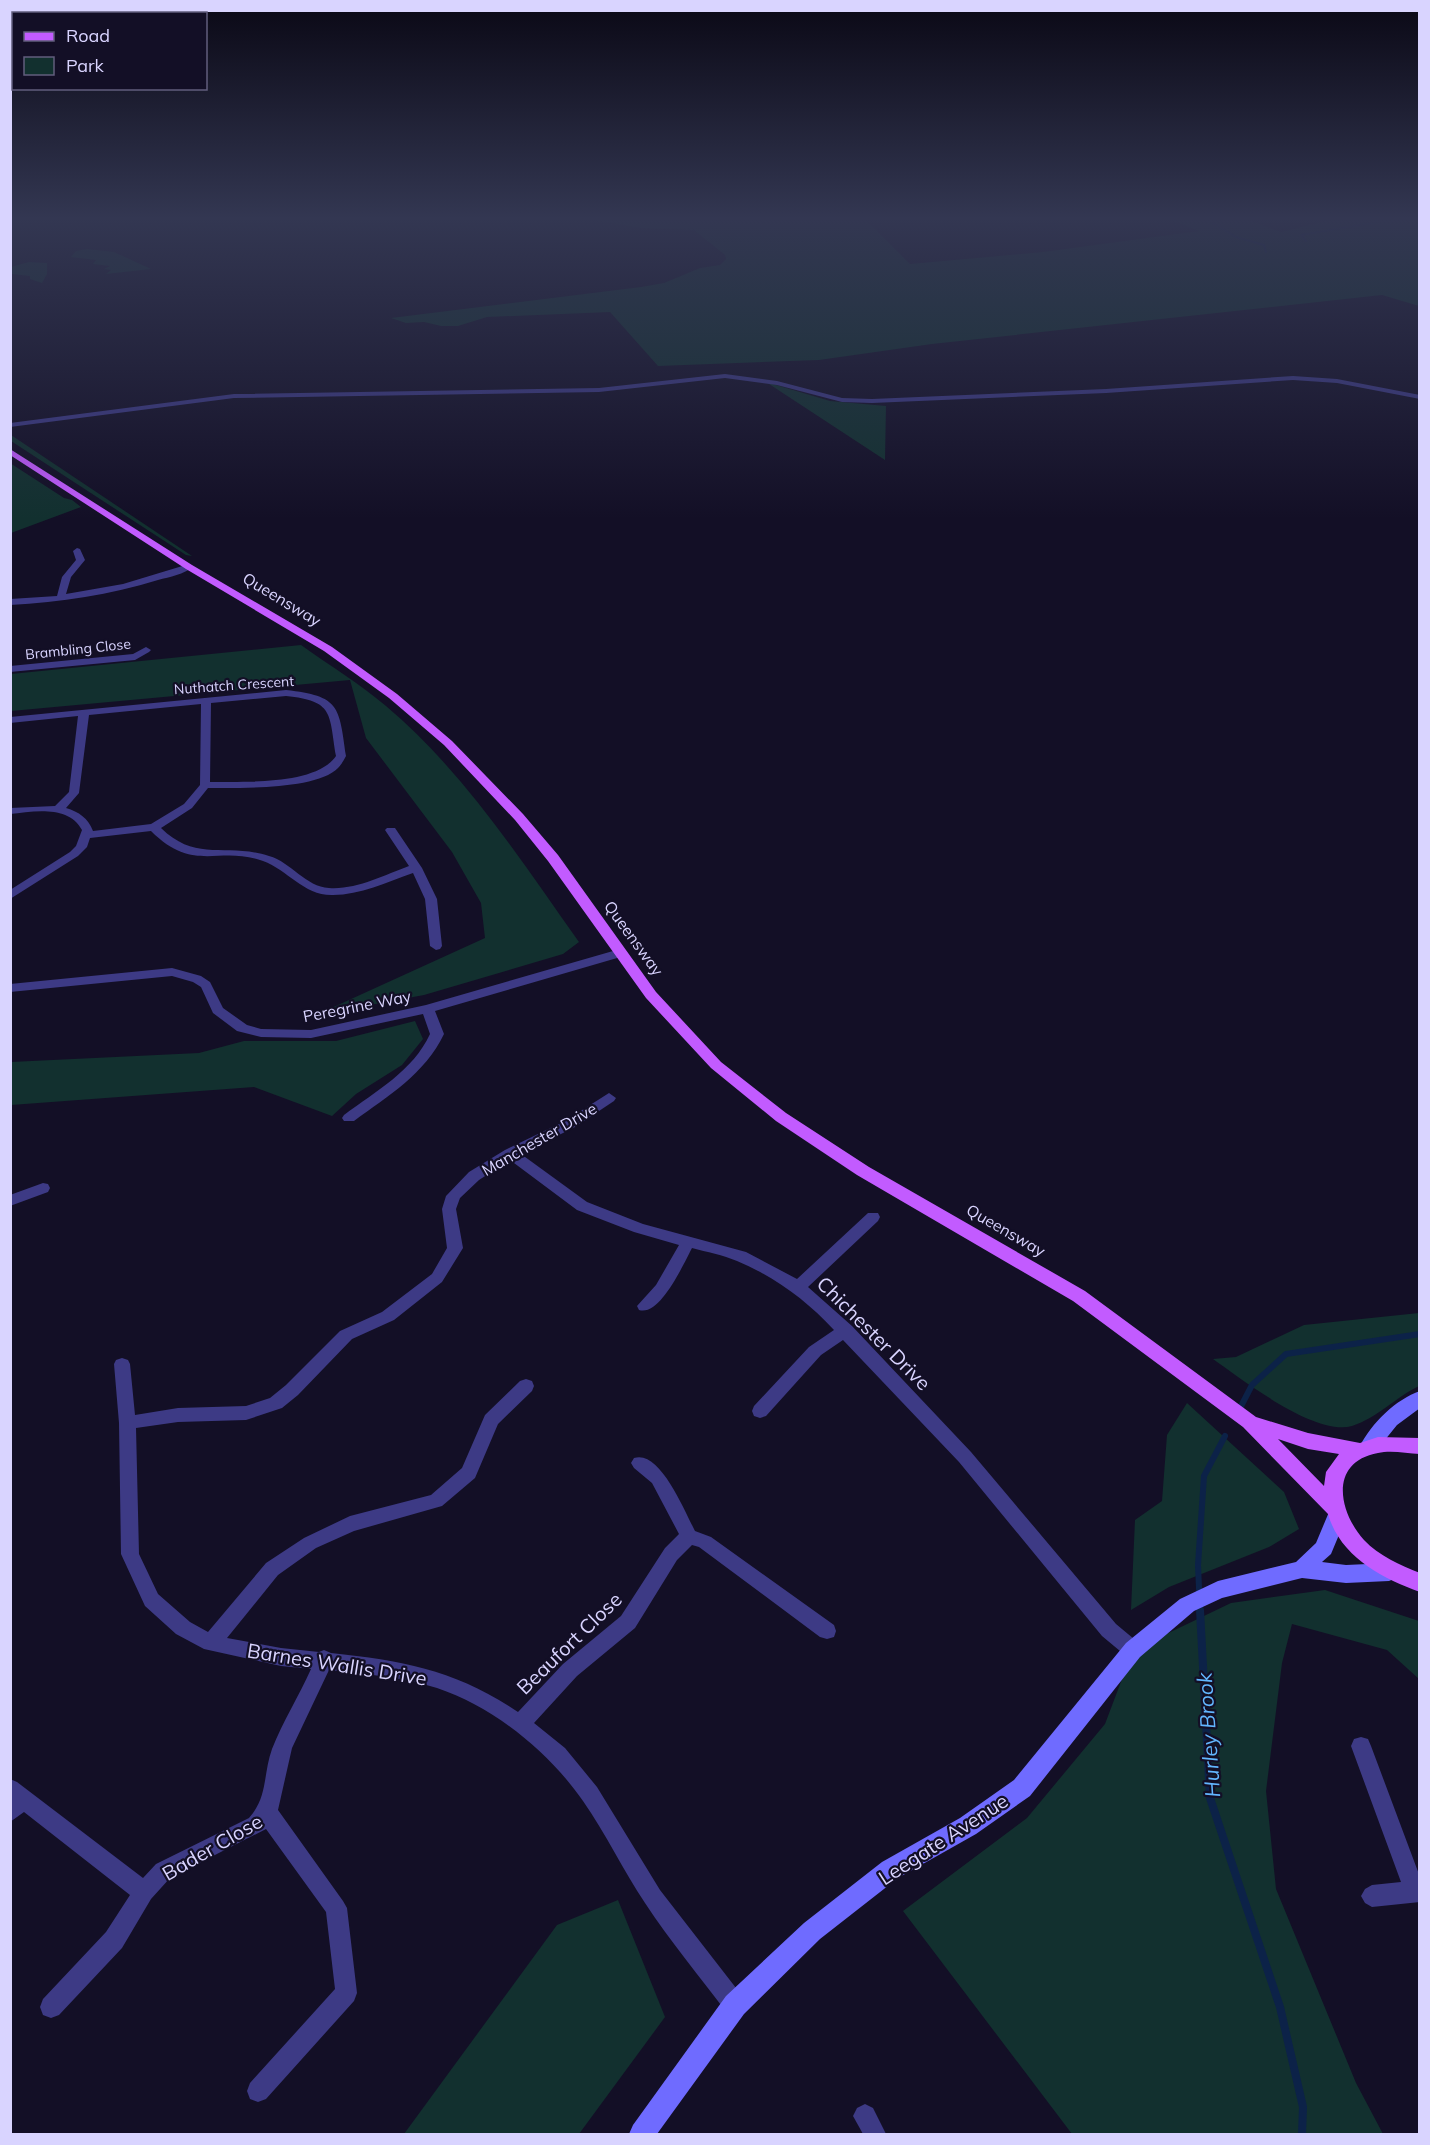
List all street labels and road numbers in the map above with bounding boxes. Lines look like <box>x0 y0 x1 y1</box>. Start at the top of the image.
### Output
street label: Queensway <box>239 568 325 630</box>
street label: Brambling Close <box>24 635 132 663</box>
street label: Nuthatch Crescent <box>173 672 295 698</box>
street label: Queensway <box>600 897 668 980</box>
street label: Peregrine Way <box>301 986 413 1026</box>
street label: Manchester Drive <box>478 1098 600 1180</box>
street label: Queensway <box>963 1199 1049 1261</box>
street label: Chichester Drive <box>812 1271 936 1395</box>
street label: Beaufort Close <box>511 1587 627 1699</box>
street label: Barnes Wallis Drive <box>245 1637 429 1691</box>
street label: Leegate Avenue <box>874 1788 1012 1890</box>
street label: Bader Close <box>157 1808 267 1886</box>

